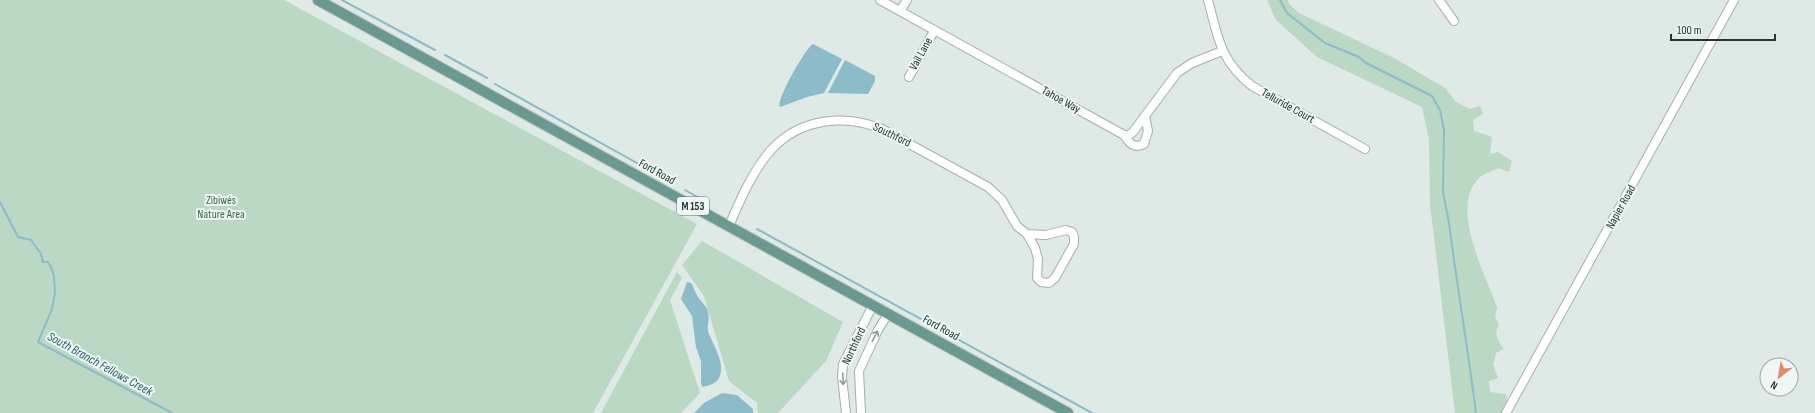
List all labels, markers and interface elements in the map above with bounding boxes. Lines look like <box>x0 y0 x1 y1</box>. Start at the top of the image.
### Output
scale bar <box>1671 16 1775 42</box>
text: 100 m <box>1677 23 1702 38</box>
street label: Vail Lane <box>906 35 936 73</box>
street label: Tahoe Way <box>1039 83 1083 117</box>
street label: Telluride Court <box>1259 85 1318 127</box>
street label: Southford <box>871 119 913 151</box>
street label: Ford Road <box>636 156 678 188</box>
street label: Napier Road <box>1603 182 1639 232</box>
park label: Zibiwés Nature Area <box>197 193 245 222</box>
road number: M 153 <box>677 197 709 215</box>
street label: Ford Road <box>920 312 962 344</box>
street label: Northford <box>839 325 869 367</box>
water label: South Branch Fellows Creek <box>45 328 156 400</box>
one-way arrow <box>872 330 879 342</box>
north arrow <box>1759 357 1799 397</box>
one-way arrow <box>839 372 847 385</box>
text: N <box>1768 378 1780 392</box>

